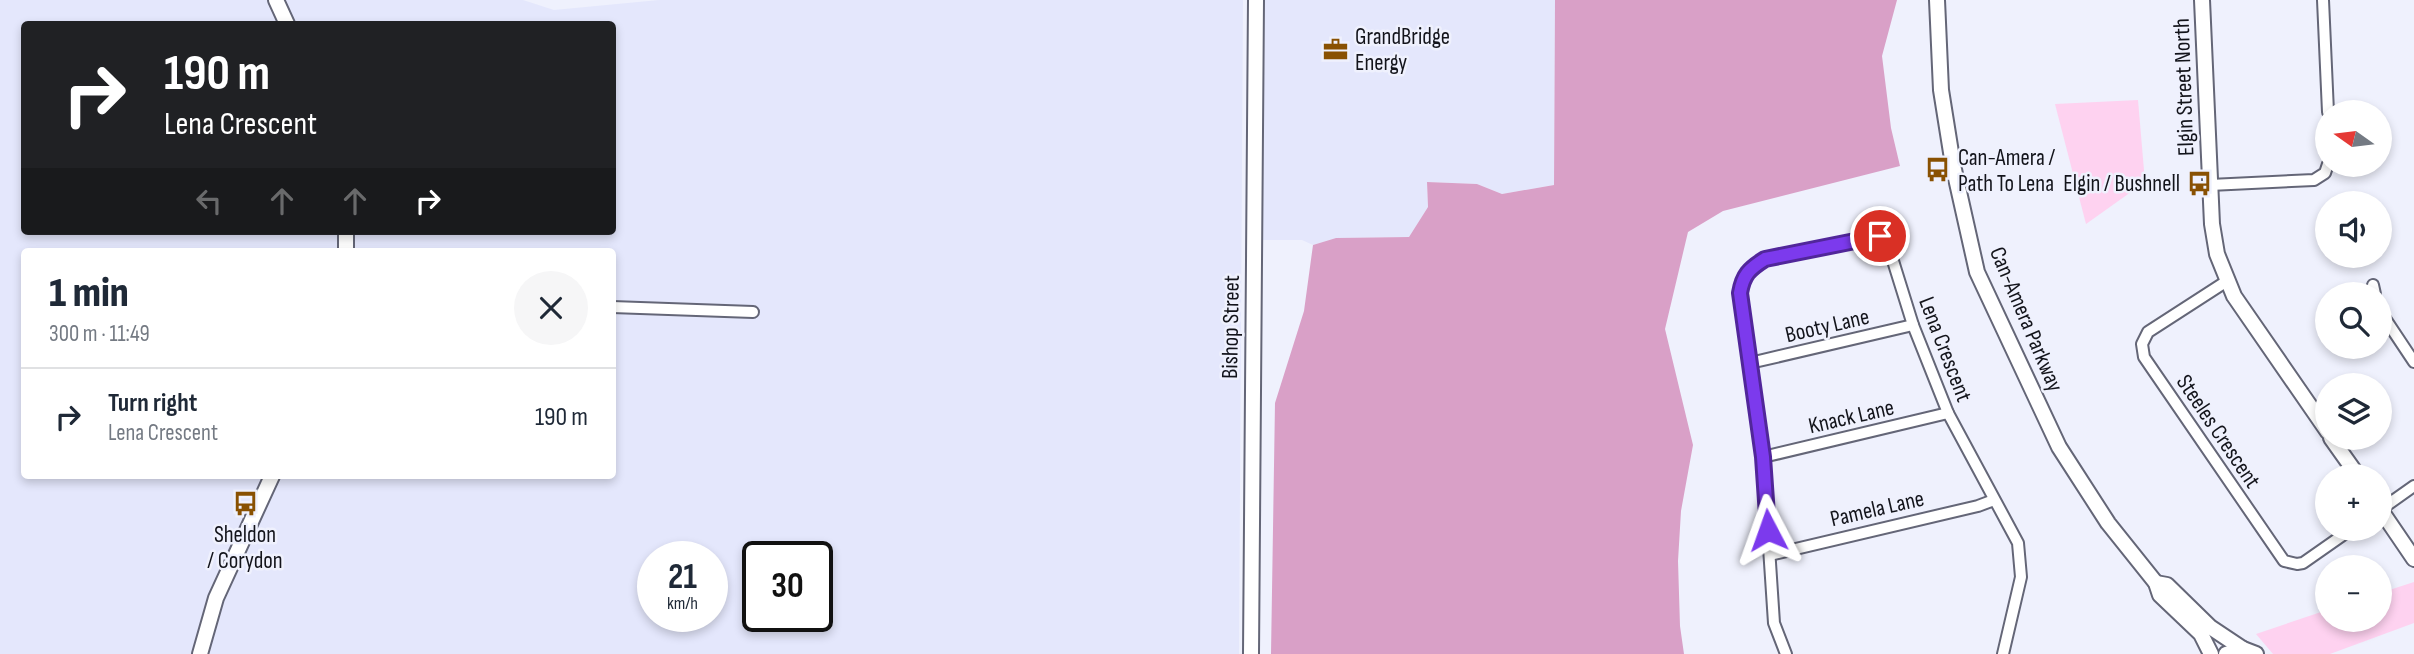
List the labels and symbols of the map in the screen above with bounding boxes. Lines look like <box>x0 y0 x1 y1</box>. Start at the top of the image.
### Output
street label: Elgin Street North <box>2168 18 2200 156</box>
place label: GrandBridge Energy <box>1355 23 1450 77</box>
office icon: GrandBridge Energy <box>1321 35 1349 63</box>
north arrow <box>2315 100 2392 177</box>
place label: Can-Amera / Path To Lena <box>1958 144 2056 198</box>
bus stop icon: Can-Amera / Path To Lena <box>1924 156 1952 184</box>
bus stop icon: Elgin / Bushnell <box>2186 169 2214 197</box>
place label: Elgin / Bushnell <box>2063 170 2180 198</box>
pin <box>1850 206 1910 266</box>
street label: Can-Amera Parkway <box>1983 243 2069 396</box>
street label: Bishop Street <box>1216 275 1246 379</box>
street label: Lena Crescent <box>1912 293 1978 406</box>
street label: Booty Lane <box>1782 303 1872 349</box>
street label: Steeles Crescent <box>2170 370 2266 494</box>
street label: Knack Lane <box>1806 394 1897 440</box>
street label: Pamela Lane <box>1828 485 1927 533</box>
bus stop icon: Sheldon / Corydon <box>231 490 259 518</box>
position arrow <box>1731 493 1805 567</box>
place label: Sheldon / Corydon <box>207 521 283 575</box>
speed limit sign: 30 <box>742 541 833 632</box>

